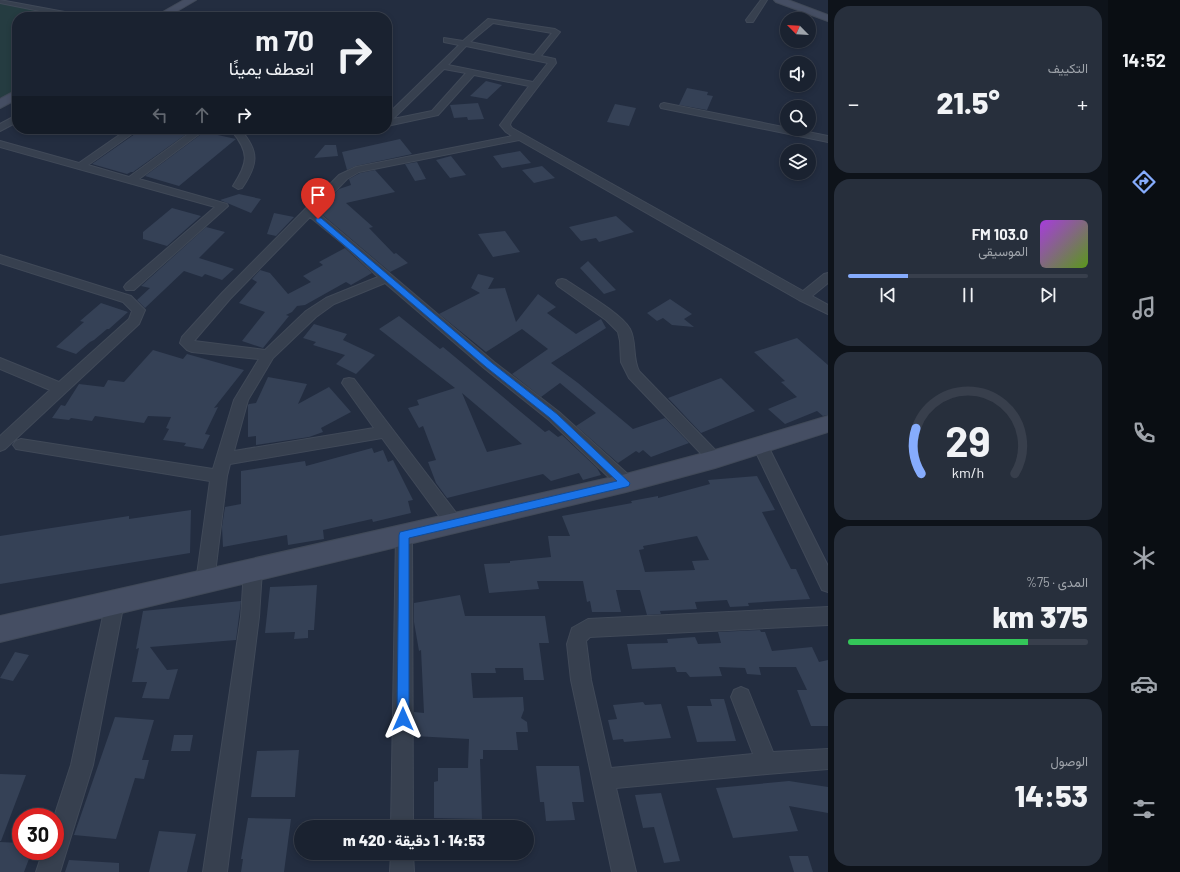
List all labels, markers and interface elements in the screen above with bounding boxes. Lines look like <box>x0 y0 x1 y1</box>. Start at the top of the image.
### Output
north arrow <box>780 12 816 48</box>
map controls <box>780 12 816 180</box>
text: 70 m <box>255 23 314 57</box>
icon: right <box>328 28 380 80</box>
text: 14:52 <box>1122 49 1166 71</box>
button: sound <box>780 56 816 92</box>
text: انعطف يمينًا <box>229 57 314 79</box>
text: التكييف <box>1048 60 1088 76</box>
text: 21.5° <box>936 84 1000 120</box>
text: − <box>848 90 859 116</box>
text: + <box>1077 90 1088 116</box>
button: search <box>780 100 816 136</box>
icon: left <box>149 104 171 126</box>
icon: ahead <box>191 104 213 126</box>
icon: right <box>233 104 255 126</box>
button: layers <box>780 144 816 180</box>
icon: directions <box>1130 168 1158 196</box>
pin <box>301 178 335 219</box>
icon: arrive <box>307 184 329 206</box>
text: 103.0 FM <box>972 225 1028 243</box>
text: الموسيقى <box>978 243 1028 259</box>
icon: previous <box>877 284 899 306</box>
icon: pause <box>957 284 979 306</box>
icon: next <box>1037 284 1059 306</box>
icon: music <box>1130 294 1158 322</box>
text: 29 <box>945 415 991 465</box>
icon: phone <box>1130 419 1158 447</box>
text: km/h <box>952 464 984 481</box>
icon: climate <box>1130 544 1158 572</box>
text: المدى · 75% <box>1026 574 1088 590</box>
text: 375 km <box>992 598 1088 634</box>
icon: car <box>1130 670 1158 698</box>
position arrow <box>382 698 424 740</box>
text: الوصول <box>1050 753 1088 769</box>
text: 14:53 <box>1015 777 1088 813</box>
icon: filters <box>1130 795 1158 823</box>
speed limit sign: 30 <box>12 808 64 860</box>
text: 14:53 · 1 دقيقة · 420 m <box>343 831 485 849</box>

